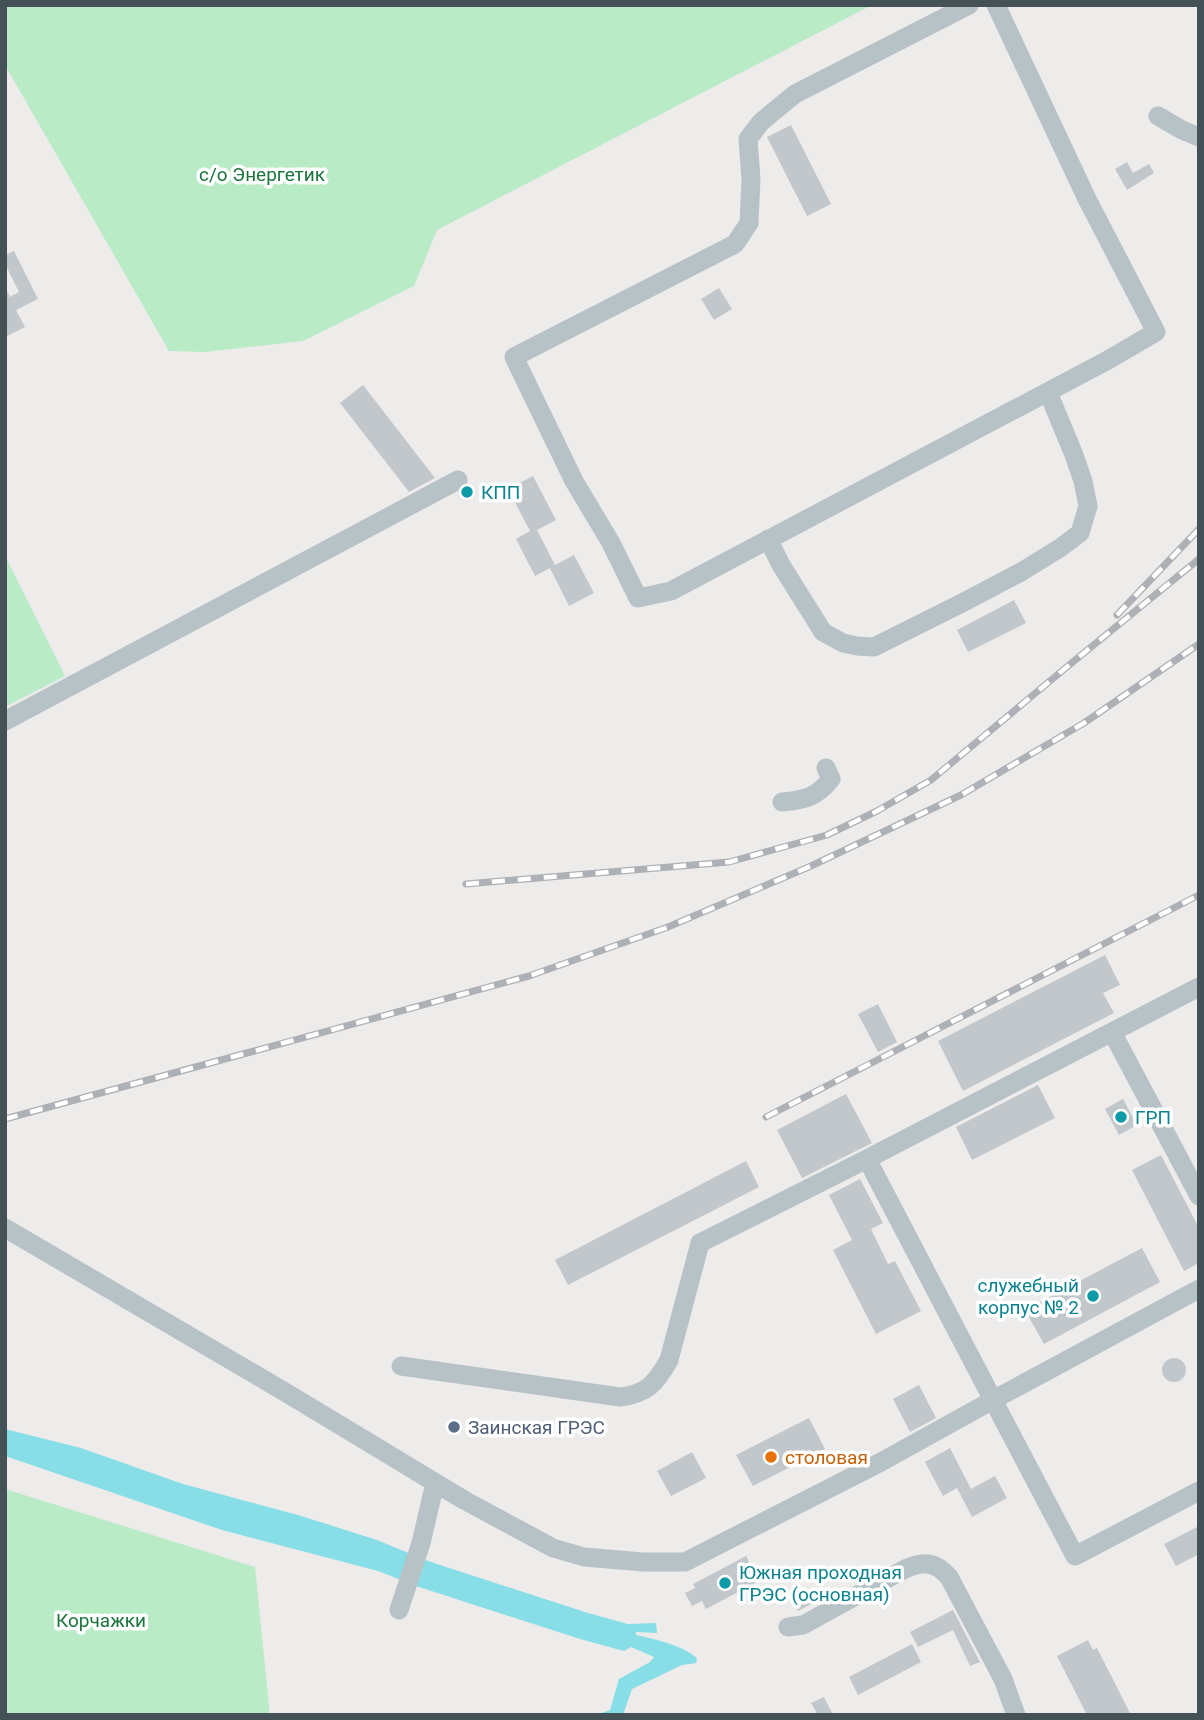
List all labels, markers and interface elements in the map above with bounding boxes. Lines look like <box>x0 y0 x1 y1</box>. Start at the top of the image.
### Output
park label: с/о Энергетик <box>199 163 326 186</box>
place label: КПП <box>481 481 520 504</box>
marker: КПП <box>459 484 475 500</box>
place label: ГРП <box>1135 1106 1171 1129</box>
marker: ГРП <box>1113 1109 1129 1125</box>
place label: служебный корпус № 2 <box>978 1274 1079 1319</box>
marker: служебный корпус № 2 <box>1085 1288 1101 1304</box>
place label: Заинская ГРЭС <box>468 1416 605 1439</box>
marker: Заинская ГРЭС <box>446 1419 462 1435</box>
place label: столовая <box>785 1446 868 1469</box>
marker: столовая <box>763 1449 779 1465</box>
place label: Южная проходная ГРЭС (основная) <box>739 1561 902 1606</box>
marker: Южная проходная ГРЭС (основная) <box>717 1575 733 1591</box>
park label: Корчажки <box>56 1609 146 1632</box>

